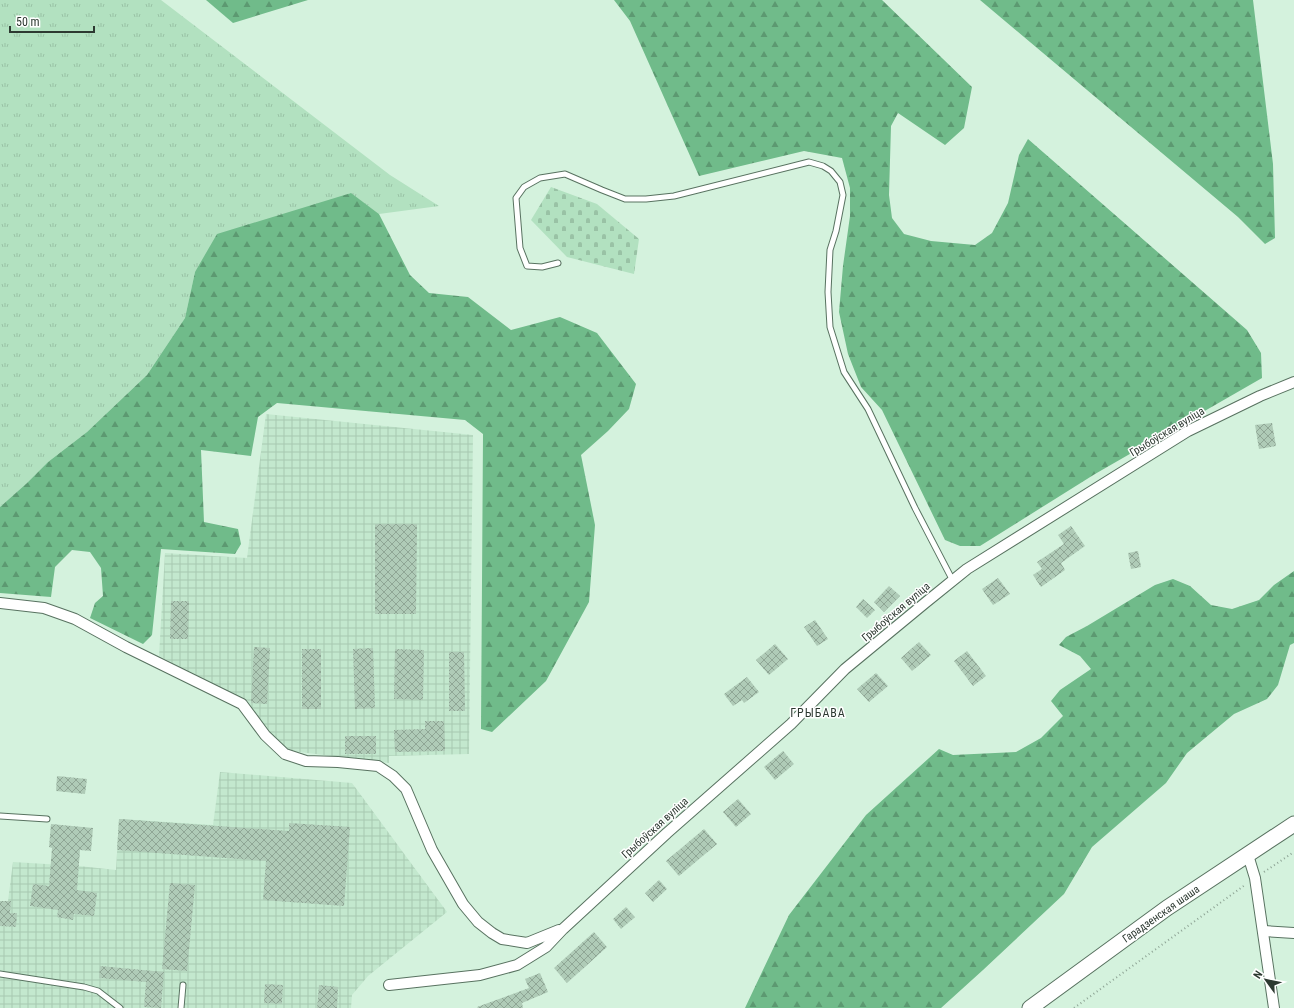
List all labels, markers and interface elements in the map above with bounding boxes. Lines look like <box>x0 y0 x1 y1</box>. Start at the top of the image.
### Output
scale bar <box>10 8 94 34</box>
text: 50 m <box>16 15 40 29</box>
street label: Грыбоўская вуліца <box>1127 405 1207 459</box>
street label: Грыбоўская вуліца <box>859 580 933 644</box>
district label: ГРЫБАВА <box>790 706 846 720</box>
street label: Грыбоўская вуліца <box>619 795 691 861</box>
street label: Гарадзенская шаша <box>1120 883 1202 945</box>
north arrow <box>1246 960 1286 1000</box>
text: N <box>1251 968 1265 981</box>

